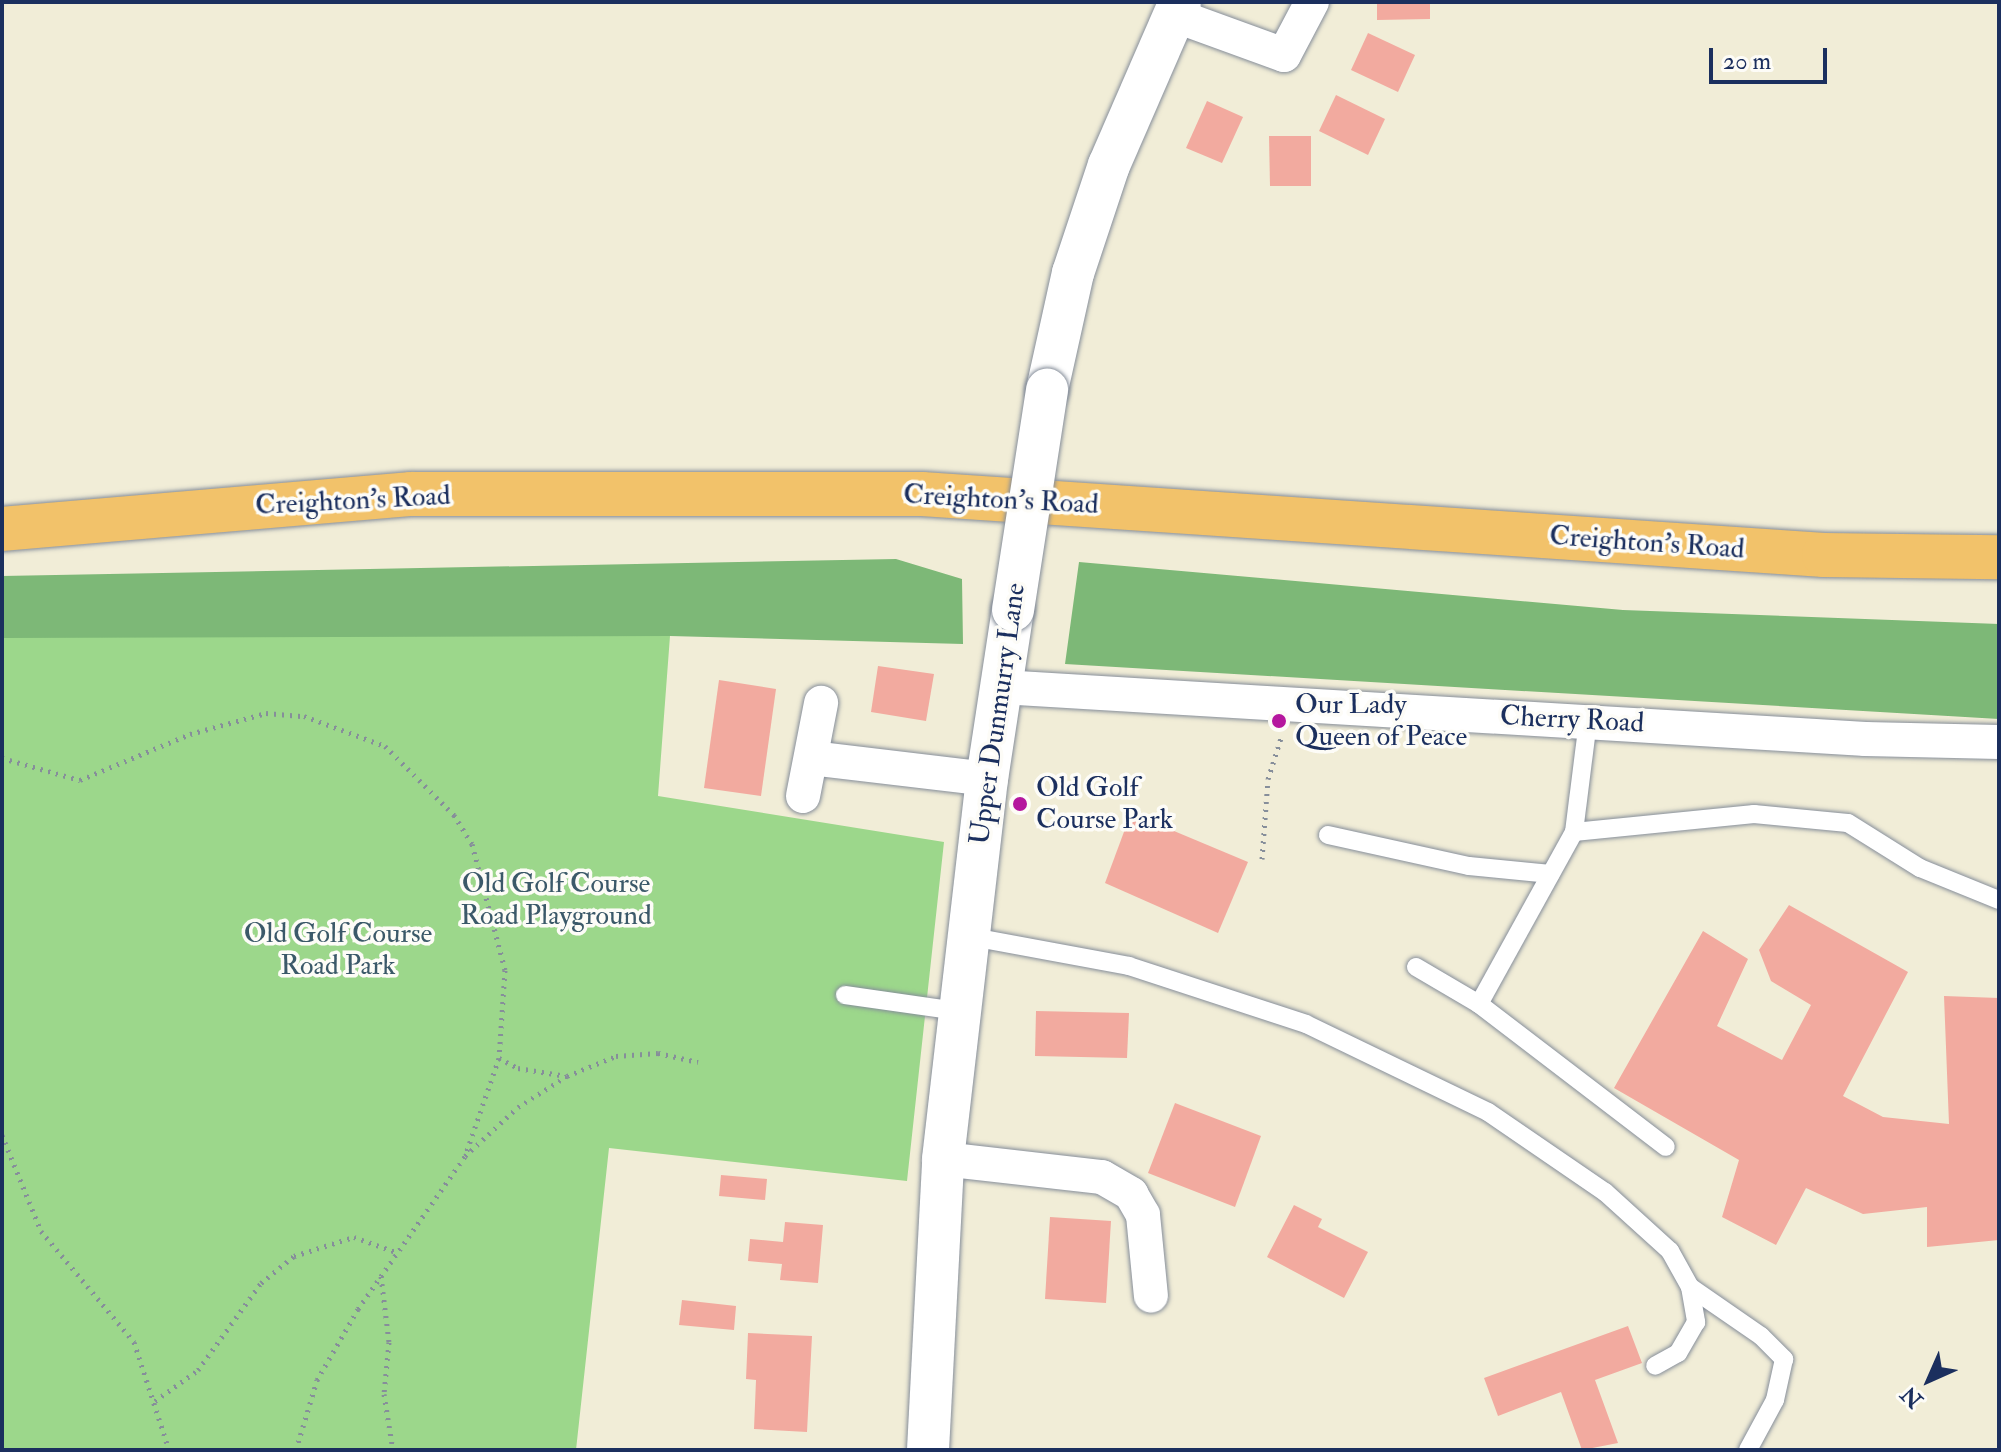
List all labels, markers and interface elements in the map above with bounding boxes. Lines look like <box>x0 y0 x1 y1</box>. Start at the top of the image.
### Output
scale bar <box>1713 32 1831 82</box>
text: 20 m <box>1723 46 1771 77</box>
street label: Creighton's Road <box>902 478 1100 522</box>
street label: Creighton's Road <box>254 479 452 523</box>
street label: Creighton's Road <box>1548 519 1746 567</box>
street label: Upper Dunmurry Lane <box>963 581 1033 847</box>
place label: Our Lady Queen of Peace <box>1295 688 1467 754</box>
street label: Cherry Road <box>1499 699 1645 741</box>
marker: Our Lady Queen of Peace <box>1270 712 1288 730</box>
place label: Old Golf Course Park <box>1036 771 1173 837</box>
marker: Old Golf Course Park <box>1011 795 1029 813</box>
park label: Old Golf Course Road Playground <box>460 867 652 933</box>
park label: Old Golf Course Road Park <box>244 917 432 983</box>
north arrow <box>1889 1340 1969 1420</box>
text: N <box>1895 1380 1929 1414</box>

